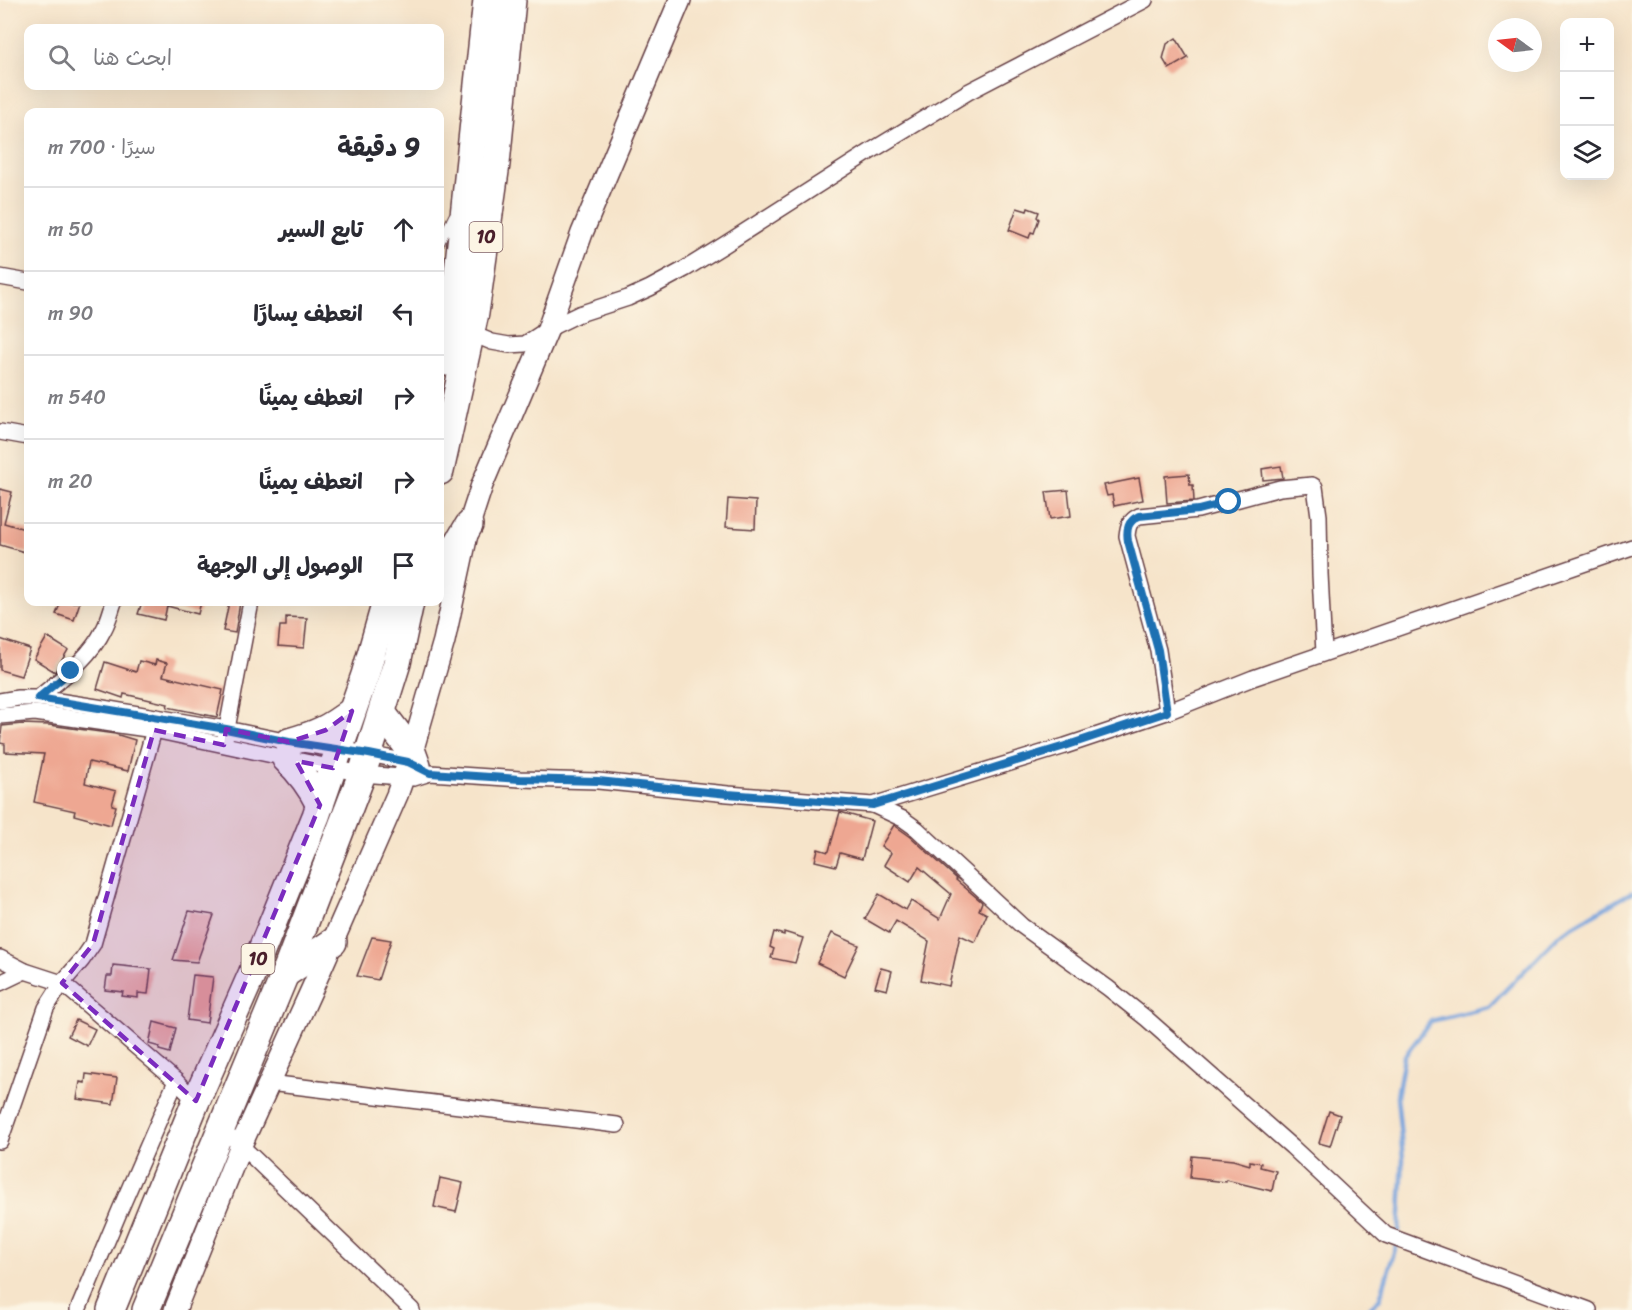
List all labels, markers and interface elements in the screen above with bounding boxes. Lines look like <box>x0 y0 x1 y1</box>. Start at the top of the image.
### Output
north arrow <box>1488 18 1542 72</box>
map controls <box>1560 18 1614 180</box>
button: + <box>1560 18 1614 72</box>
search box <box>24 24 444 90</box>
text: ابحث هنا <box>93 38 172 77</box>
icon: search <box>45 41 78 74</box>
button: − <box>1560 72 1614 126</box>
text: 9 دقيقة <box>337 124 420 170</box>
button: layers <box>1560 126 1614 180</box>
text: سيرًا · 700 m <box>48 130 156 165</box>
text: تابع السير <box>279 210 363 249</box>
text: 50 m <box>48 212 93 247</box>
icon: ahead <box>387 213 420 246</box>
road number: 10 <box>470 222 502 252</box>
text: انعطف يسارًا <box>253 294 363 333</box>
text: 90 m <box>48 296 94 331</box>
icon: left <box>387 297 420 330</box>
text: انعطف يمينًا <box>259 378 363 417</box>
text: 540 m <box>48 380 106 415</box>
icon: right <box>387 381 420 414</box>
text: انعطف يمينًا <box>259 462 363 501</box>
text: 20 m <box>48 464 93 499</box>
icon: right <box>387 465 420 498</box>
route start <box>1215 488 1241 514</box>
text: الوصول إلى الوجهة <box>197 546 363 585</box>
icon: arrive <box>387 549 420 582</box>
route end <box>57 657 83 683</box>
road number: 10 <box>242 944 274 974</box>

